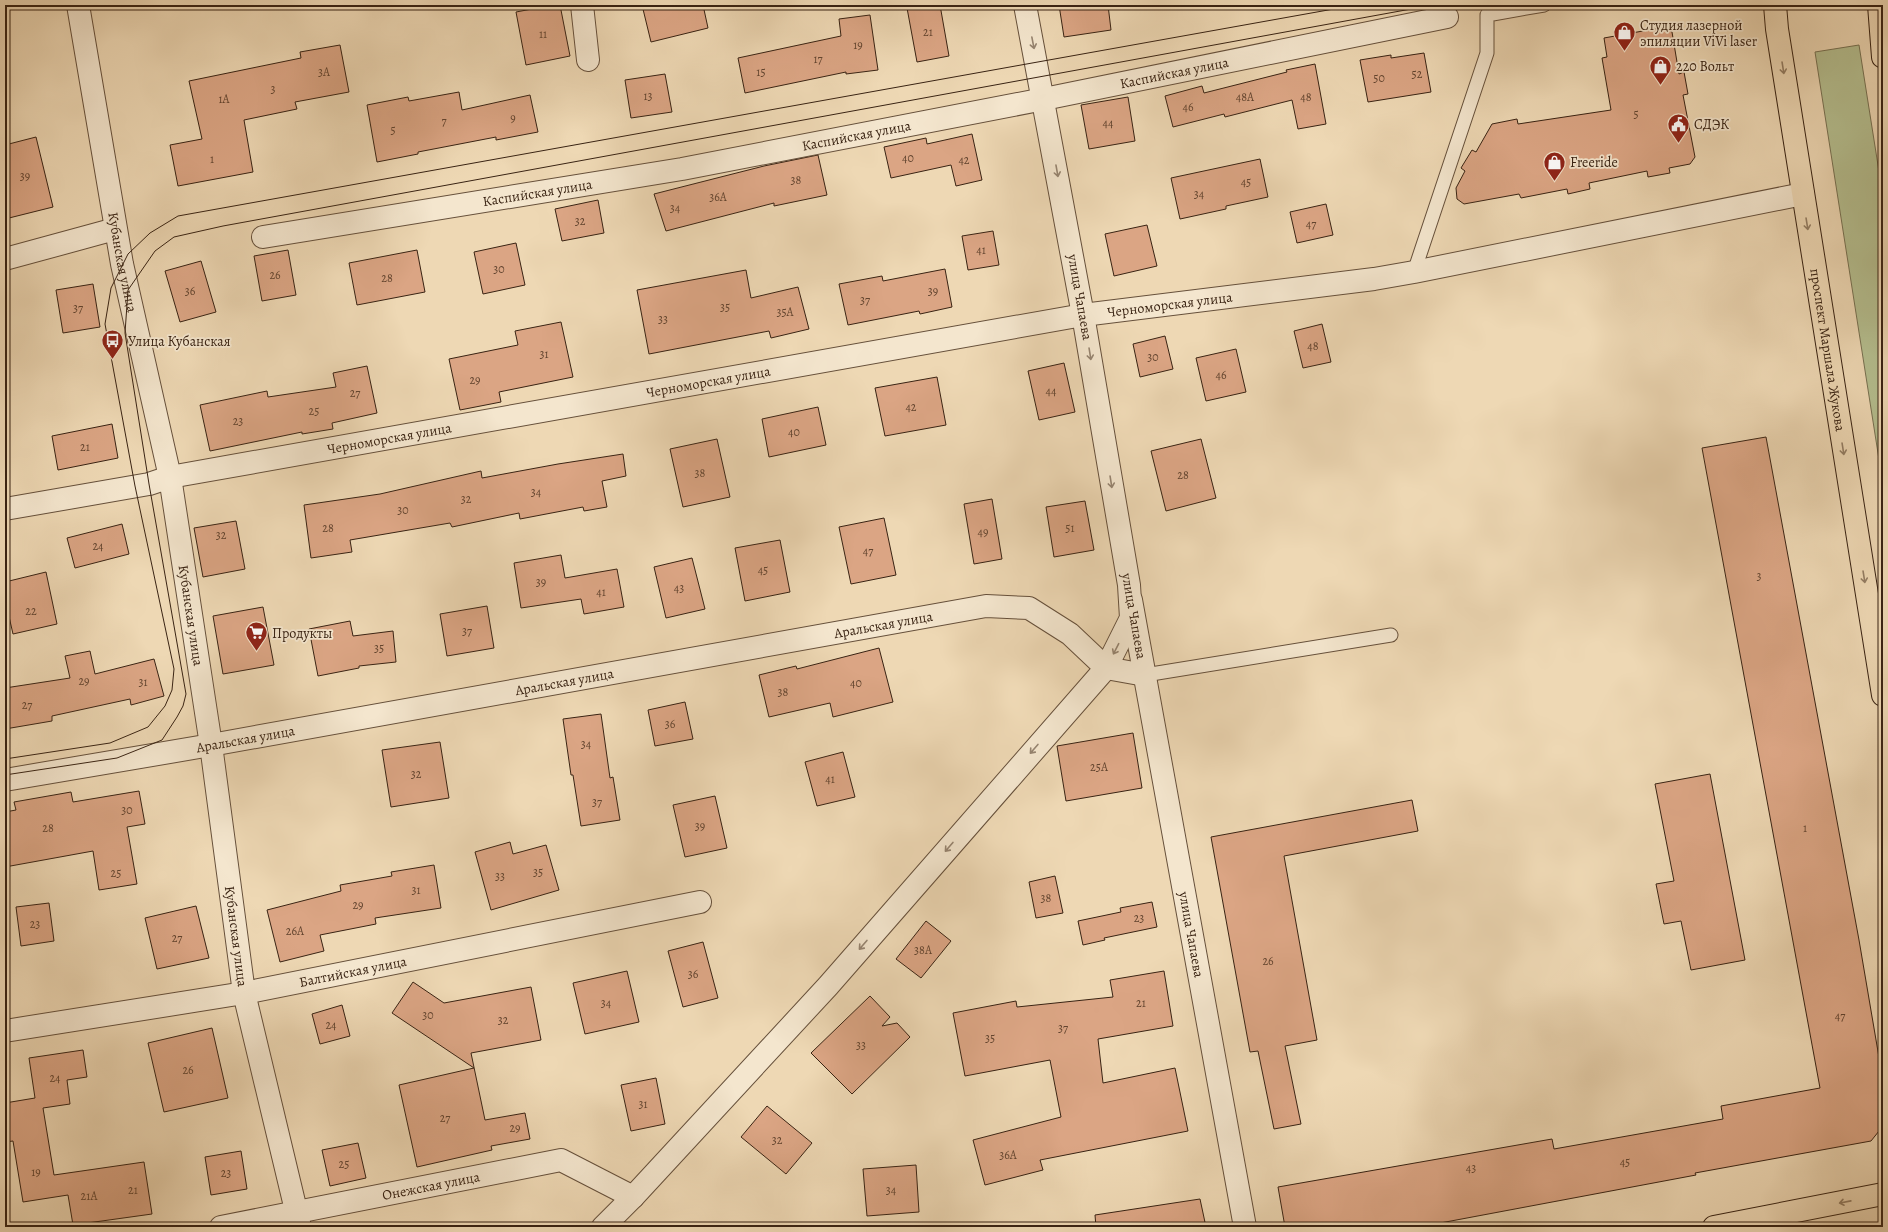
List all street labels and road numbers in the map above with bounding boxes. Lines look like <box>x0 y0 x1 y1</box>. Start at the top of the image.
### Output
street label: Каспийская улица <box>1118 52 1231 93</box>
street label: Каспийская улица <box>800 115 913 155</box>
street label: Каспийская улица <box>481 174 594 211</box>
street label: Кубанская улица <box>104 211 142 315</box>
street label: улица Чапаева <box>1063 252 1097 342</box>
street label: проспект Маршала Жукова <box>1806 267 1850 433</box>
street label: Черноморская улица <box>1106 287 1234 321</box>
street label: Черноморская улица <box>645 361 772 402</box>
street label: Черноморская улица <box>326 418 453 458</box>
street label: Кубанская улица <box>174 564 208 668</box>
street label: улица Чапаева <box>1117 571 1151 661</box>
street label: Аральская улица <box>832 606 935 643</box>
street label: Аральская улица <box>513 663 616 700</box>
street label: Аральская улица <box>194 721 297 757</box>
street label: Кубанская улица <box>220 884 253 988</box>
street label: улица Чапаева <box>1175 889 1209 980</box>
street label: Балтийская улица <box>297 951 409 991</box>
street label: Онежская улица <box>381 1167 482 1205</box>

